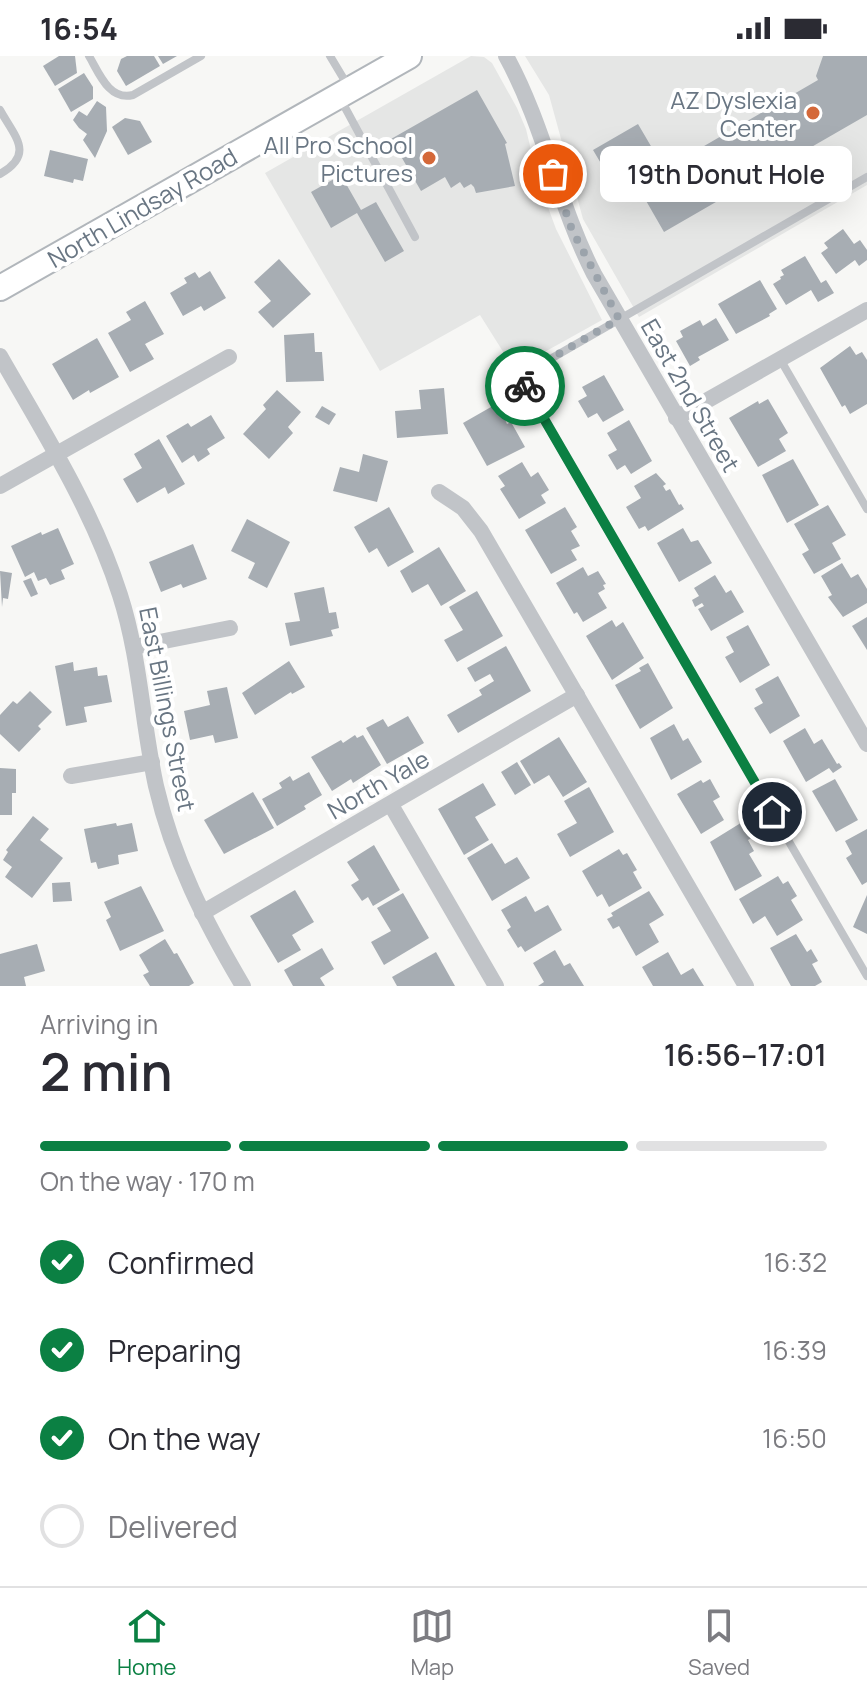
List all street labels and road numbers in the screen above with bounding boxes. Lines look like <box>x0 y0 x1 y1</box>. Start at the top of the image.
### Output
street label: North Lindsay Road <box>41 139 243 275</box>
street label: East 2nd Street <box>634 313 748 477</box>
street label: East Billings Street <box>132 604 204 814</box>
street label: North Yale <box>321 742 435 826</box>

